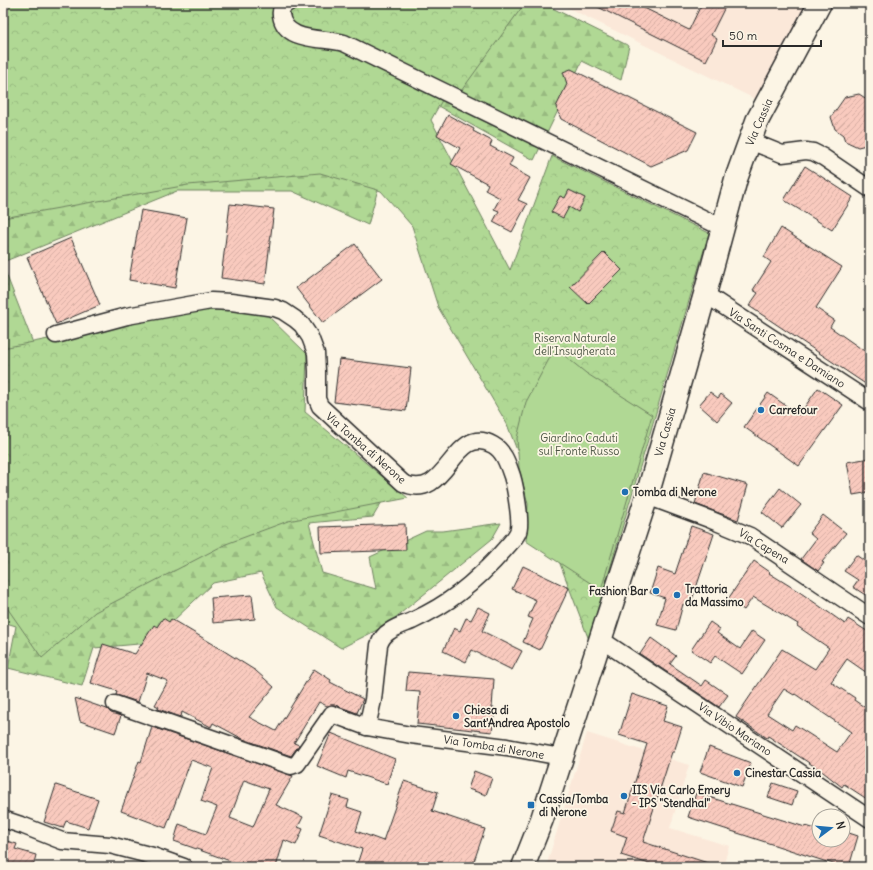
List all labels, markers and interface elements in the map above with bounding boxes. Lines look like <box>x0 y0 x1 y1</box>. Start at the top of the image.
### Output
scale bar <box>723 22 821 48</box>
text: 50 m <box>729 28 758 43</box>
street label: Via Cassia <box>742 96 776 148</box>
street label: Via Santi Cosma e Damiano <box>726 305 848 391</box>
park label: Riserva Naturale dell'Insugherata <box>534 331 616 358</box>
place label: Carrefour <box>769 403 818 417</box>
marker: Carrefour <box>756 405 766 415</box>
street label: Via Cassia <box>651 406 679 458</box>
street label: Via Tomba di Nerone <box>323 409 409 487</box>
park label: Giardino Caduti sul Fronte Russo <box>539 431 619 458</box>
place label: Tomba di Nerone <box>633 485 717 499</box>
marker: Tomba di Nerone <box>620 487 630 497</box>
street label: Via Capena <box>736 525 792 567</box>
place label: Trattoria da Massimo <box>685 582 744 609</box>
place label: Fashion Bar <box>589 584 649 598</box>
marker: Fashion Bar <box>651 586 661 596</box>
marker: Trattoria da Massimo <box>672 590 682 600</box>
street label: Via Vibio Mariano <box>696 699 774 759</box>
place label: Chiesa di Sant'Andrea Apostolo <box>464 703 570 731</box>
marker: Chiesa di Sant'Andrea Apostolo <box>451 711 461 721</box>
street label: Via Tomba di Nerone <box>443 732 546 762</box>
place label: Cinestar Cassia <box>745 766 822 780</box>
marker: Cinestar Cassia <box>732 768 742 778</box>
place label: IIS Via Carlo Emery - IPS "Stendhal" <box>632 783 730 810</box>
marker: IIS Via Carlo Emery - IPS "Stendhal" <box>619 791 629 801</box>
place label: Cassia/Tomba di Nerone <box>539 792 609 819</box>
marker: Cassia/Tomba di Nerone <box>526 800 536 810</box>
north arrow <box>811 808 851 848</box>
text: N <box>833 820 848 831</box>

